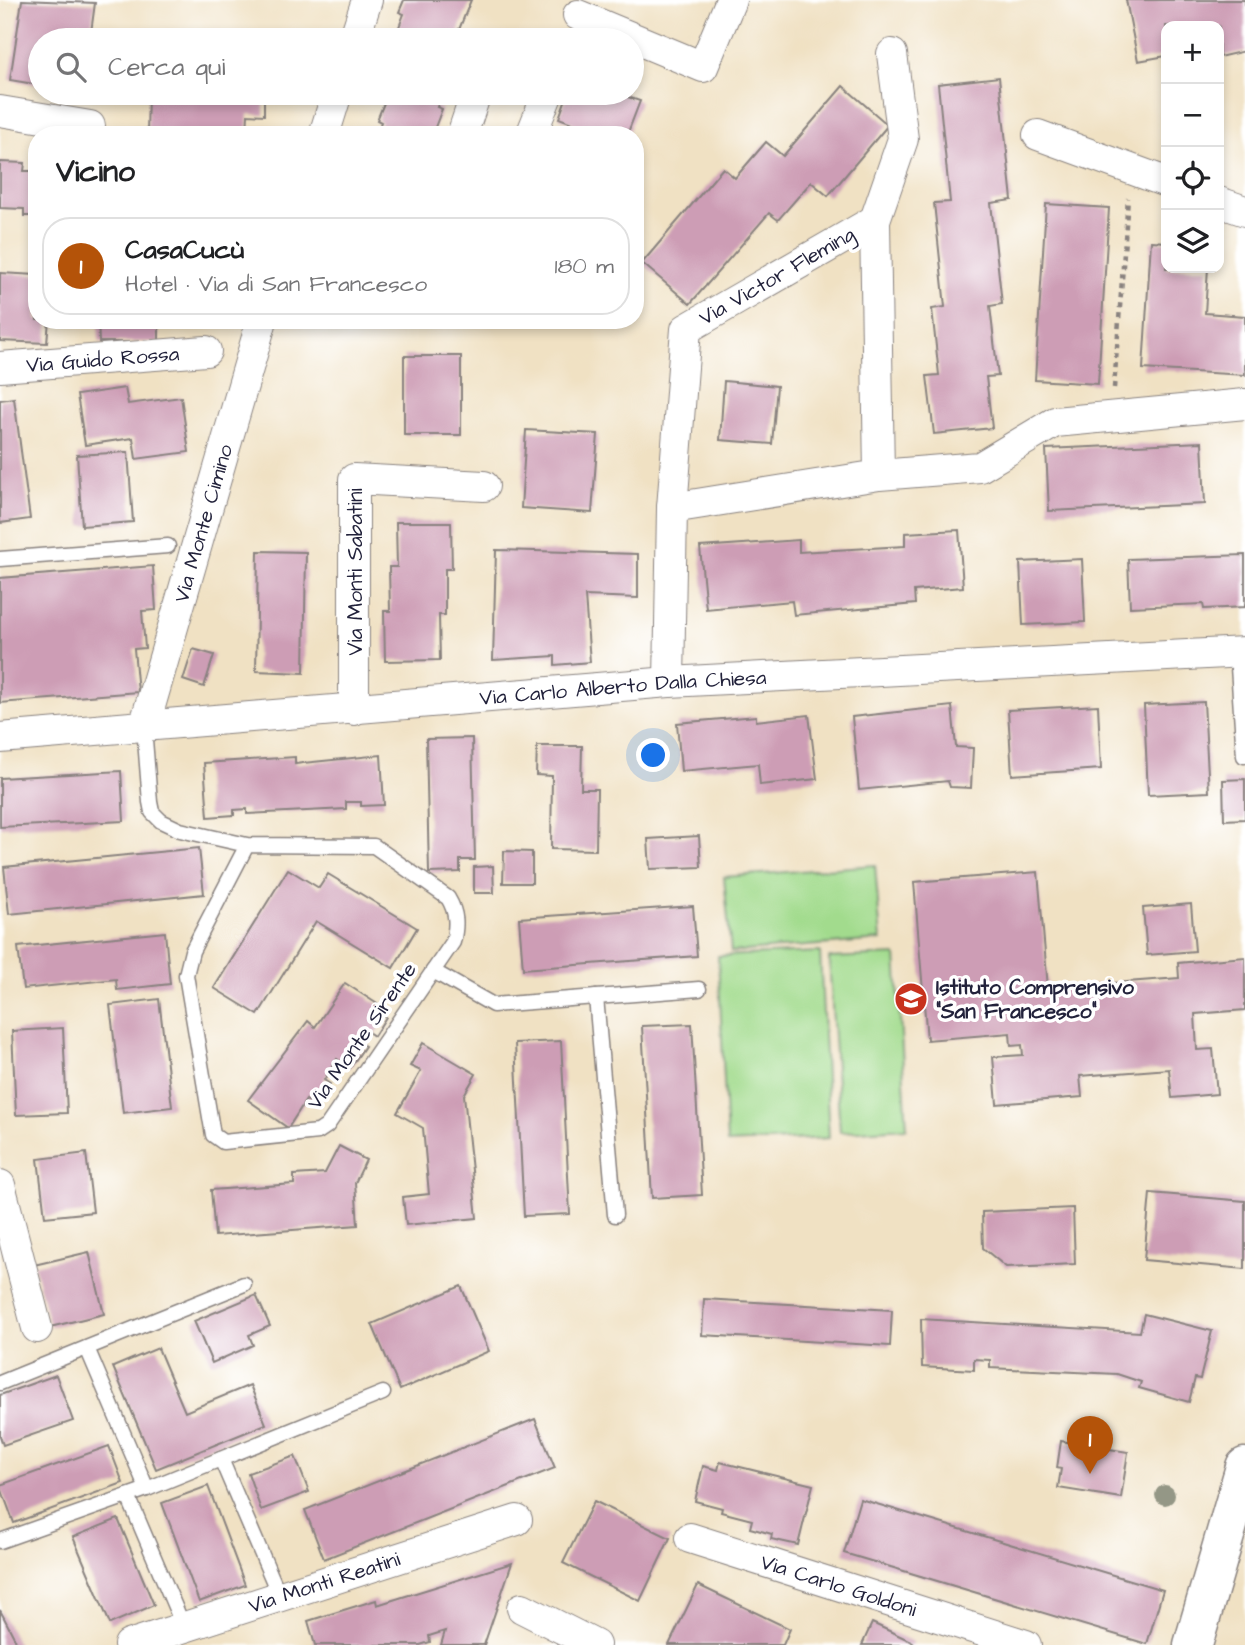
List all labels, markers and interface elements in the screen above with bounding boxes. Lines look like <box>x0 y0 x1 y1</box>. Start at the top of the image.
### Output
map controls <box>1161 21 1224 273</box>
button: + <box>1161 21 1224 84</box>
search box <box>28 28 644 105</box>
icon: search <box>52 48 90 86</box>
text: Cerca qui <box>108 49 225 85</box>
button: − <box>1161 84 1224 147</box>
button: locate <box>1161 147 1224 210</box>
text: Vicino <box>56 151 135 193</box>
button: layers <box>1161 210 1224 273</box>
street label: Via Victor Fleming <box>694 220 861 334</box>
text: CasaCucù <box>125 232 244 268</box>
text: 1 <box>80 250 82 282</box>
text: 180 m <box>555 250 614 282</box>
text: Hotel · Via di San Francesco <box>125 268 427 300</box>
street label: Via Guido Rossa <box>25 339 181 379</box>
street label: Via Monte Cimino <box>166 441 240 606</box>
street label: Via Monti Sabatini <box>341 488 370 656</box>
street label: Via Carlo Alberto Dalla Chiesa <box>478 662 767 712</box>
your location <box>636 738 670 772</box>
street label: Via Monte Sirente <box>300 957 424 1115</box>
place label: Istituto Comprensivo “San Francesco” <box>936 973 1134 1026</box>
school or university icon: Istituto Comprensivo “San Francesco” <box>892 980 930 1018</box>
pin: 1 <box>1067 1416 1113 1474</box>
street label: Via Monti Reatini <box>245 1544 404 1620</box>
street label: Via Carlo Goldoni <box>757 1547 920 1624</box>

